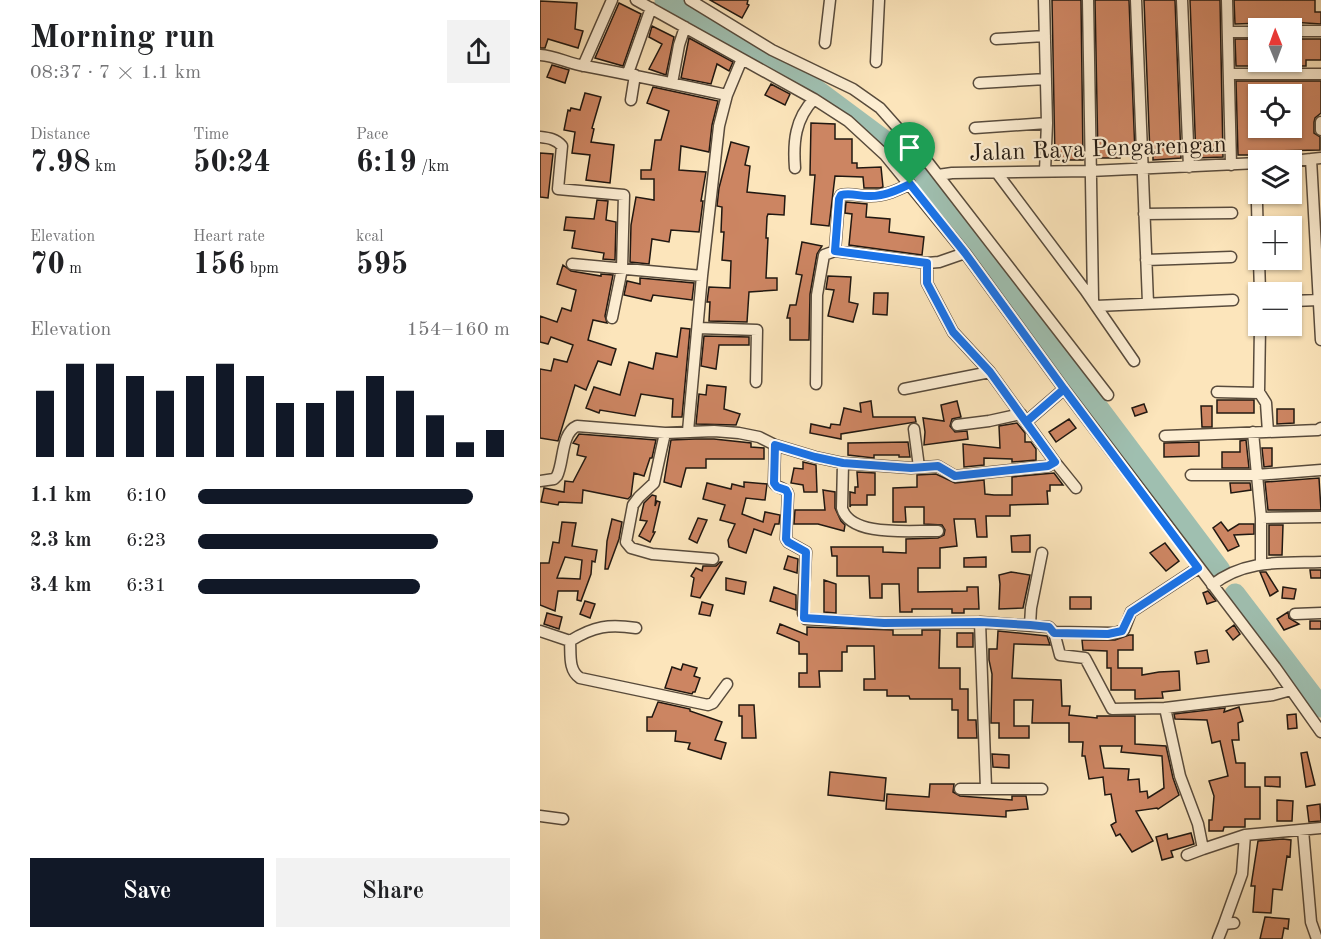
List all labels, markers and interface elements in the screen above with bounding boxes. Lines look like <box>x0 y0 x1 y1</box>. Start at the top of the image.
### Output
north arrow <box>1248 18 1302 72</box>
map controls <box>1248 18 1302 336</box>
button: share <box>447 20 510 83</box>
text: Morning run <box>30 22 215 55</box>
text: 08:37 · 7 × 1.1 km <box>30 63 201 83</box>
button: locate <box>1248 84 1302 138</box>
pin <box>884 122 935 184</box>
text: Distance <box>30 127 90 143</box>
text: Time <box>193 127 229 143</box>
text: Pace <box>356 127 388 143</box>
icon: arrive <box>893 131 926 164</box>
street label: Jalan Raya Pengarengan <box>969 134 1227 166</box>
text: 7.98 <box>30 148 91 178</box>
text: 50:24 <box>193 148 271 178</box>
text: 6:19 <box>356 148 417 178</box>
button: layers <box>1248 150 1302 204</box>
text: km <box>91 159 116 175</box>
text: /km <box>417 159 449 175</box>
button: + <box>1248 216 1302 270</box>
text: Elevation <box>30 229 95 245</box>
text: Heart rate <box>193 229 265 245</box>
text: kcal <box>356 229 384 245</box>
text: 70 <box>30 250 65 280</box>
text: 156 <box>193 250 245 280</box>
text: 595 <box>356 250 408 280</box>
text: m <box>65 261 82 277</box>
text: bpm <box>245 261 279 277</box>
button: − <box>1248 282 1302 336</box>
text: Elevation <box>30 320 111 340</box>
text: 154–160 m <box>407 320 510 340</box>
text: 1.1 km <box>30 486 92 506</box>
text: 6:10 <box>126 486 166 506</box>
text: 2.3 km <box>30 531 92 551</box>
text: 6:23 <box>126 531 166 551</box>
text: 3.4 km <box>30 576 92 596</box>
text: 6:31 <box>126 576 166 596</box>
button: Save <box>30 858 264 927</box>
button: Share <box>276 858 510 927</box>

